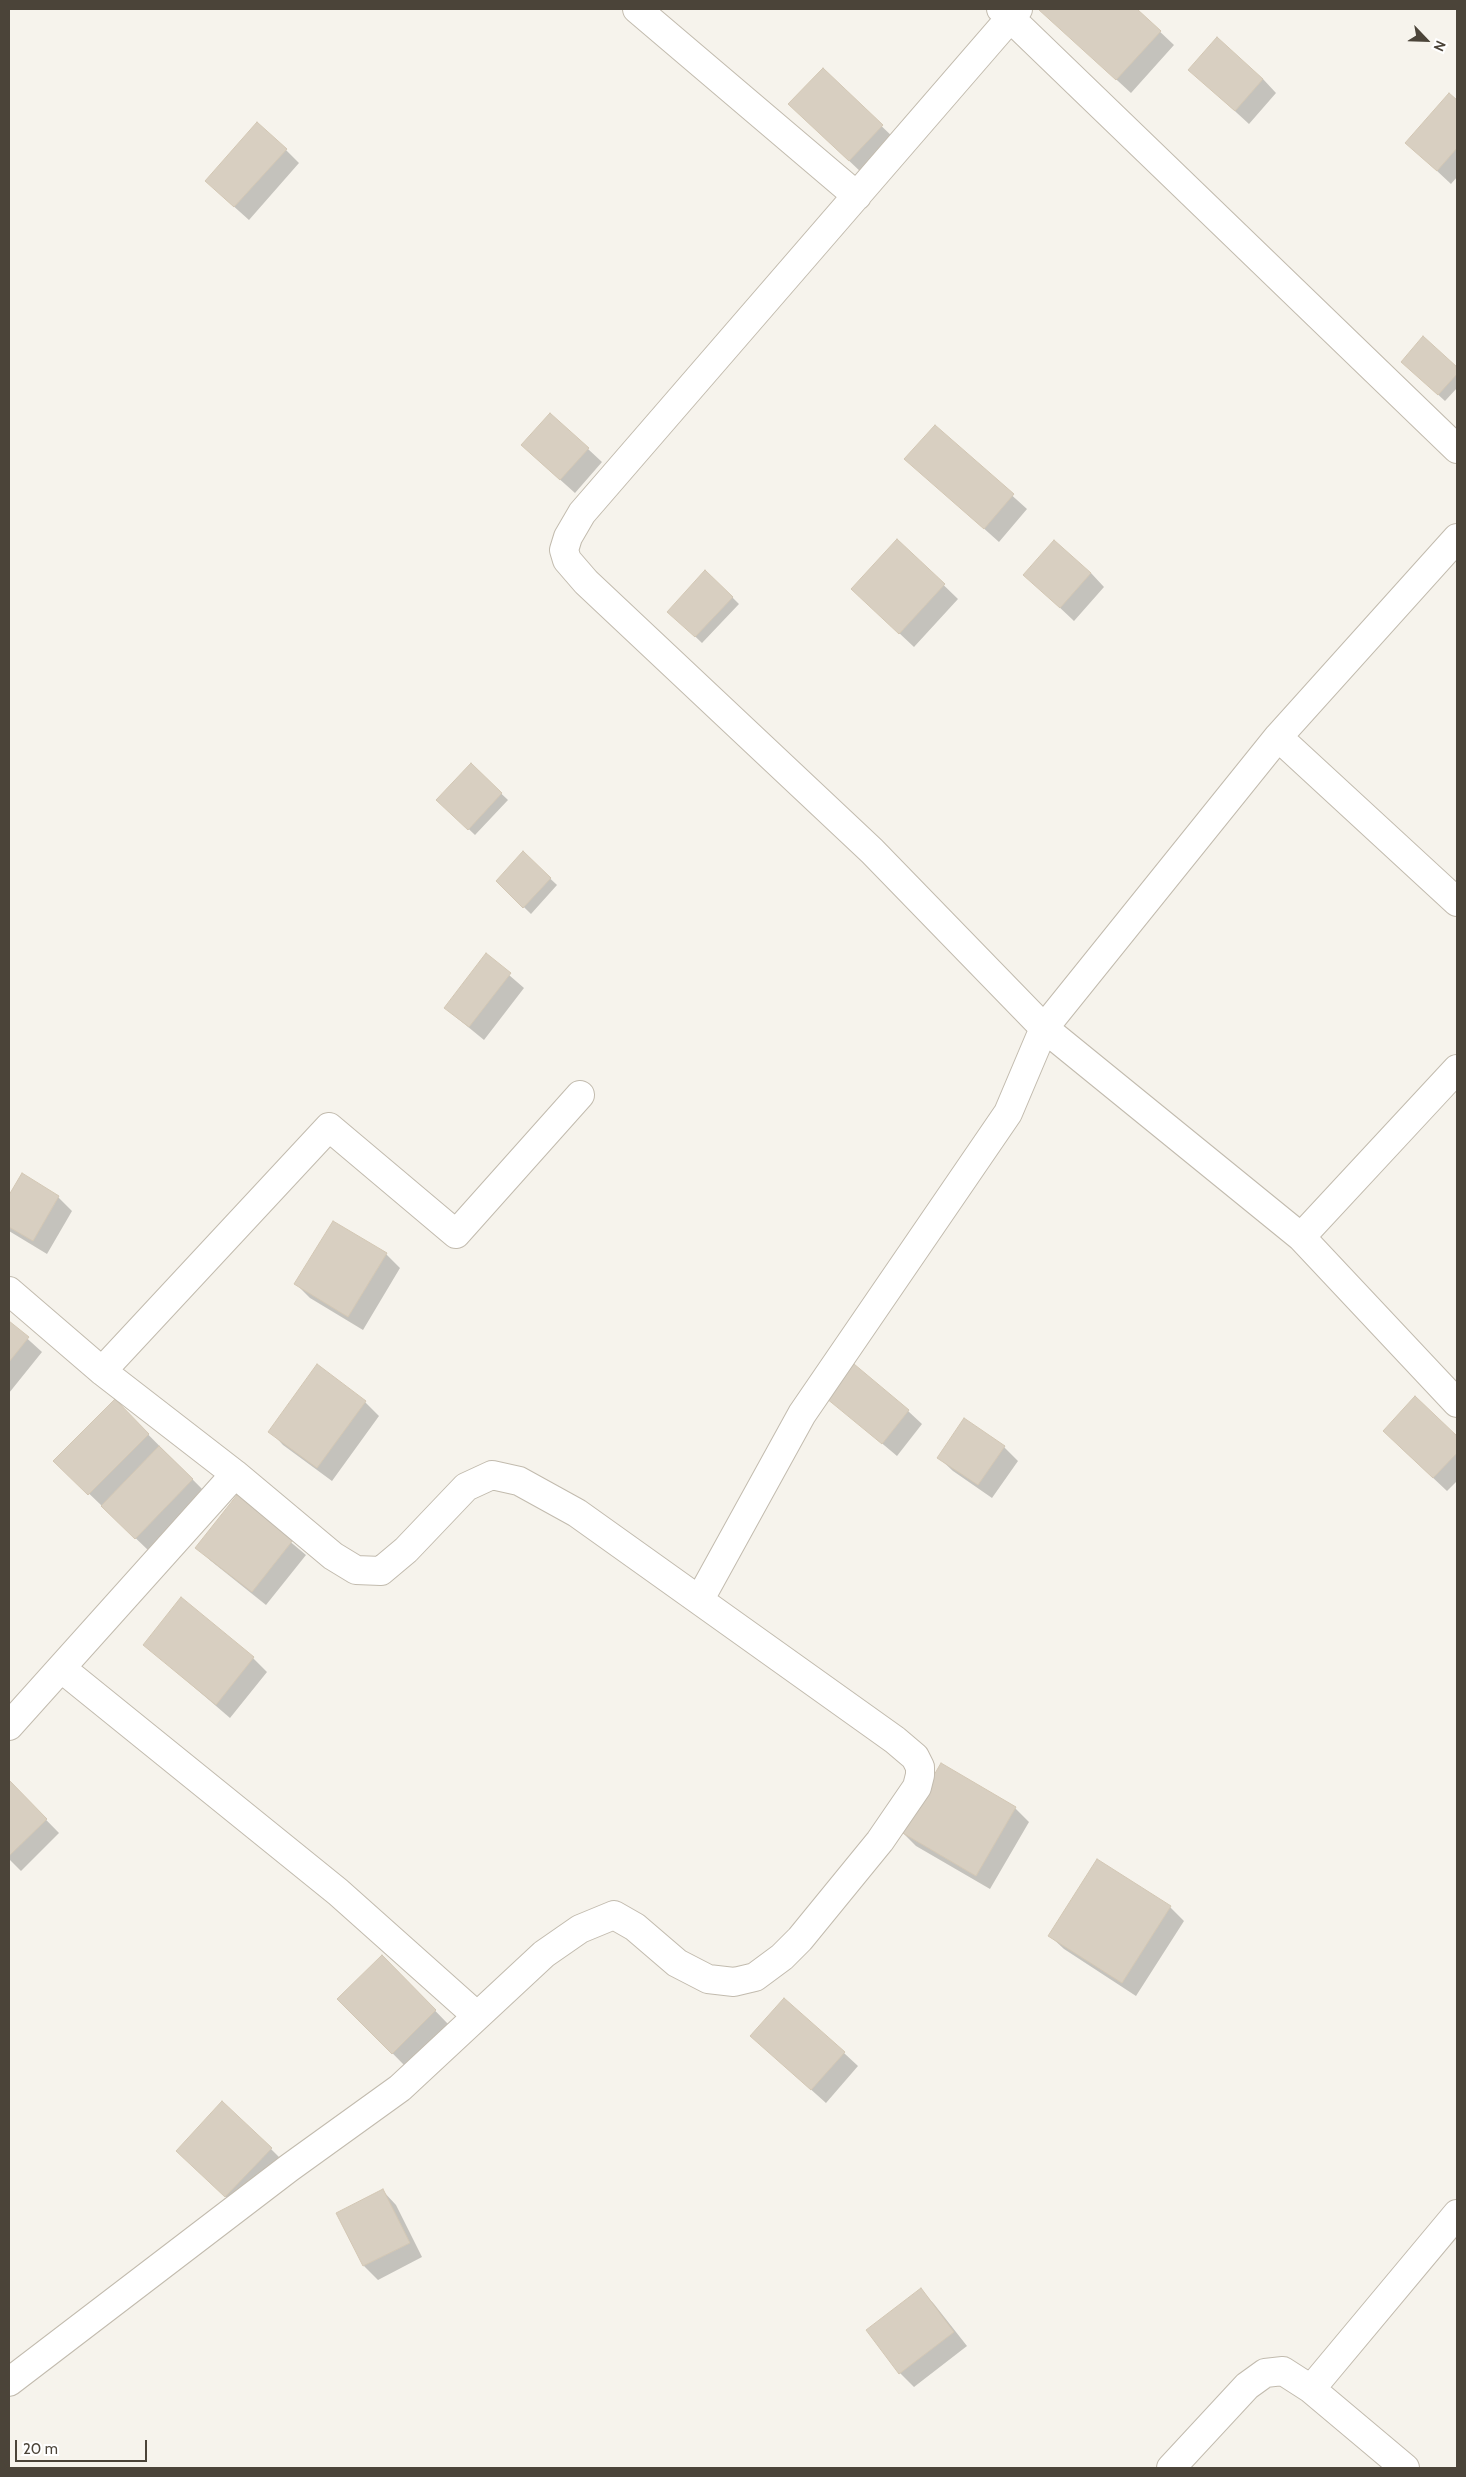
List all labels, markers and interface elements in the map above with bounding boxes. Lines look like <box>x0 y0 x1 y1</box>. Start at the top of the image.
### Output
north arrow <box>1401 15 1451 65</box>
text: N <box>1429 38 1450 54</box>
scale bar <box>18 2430 150 2462</box>
text: 20 m <box>23 2440 58 2458</box>

